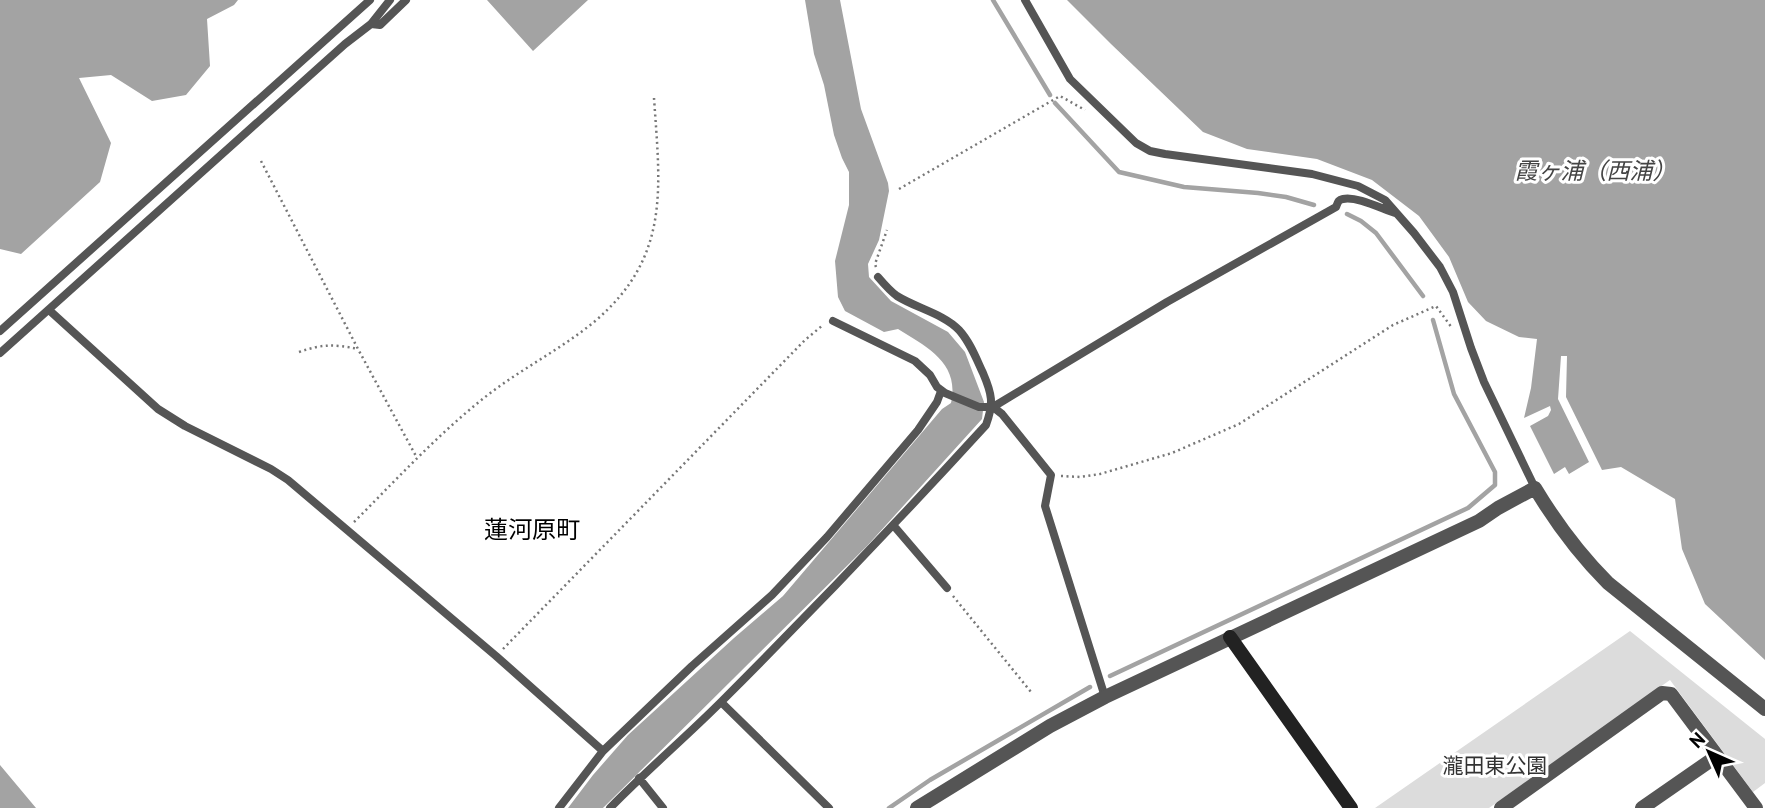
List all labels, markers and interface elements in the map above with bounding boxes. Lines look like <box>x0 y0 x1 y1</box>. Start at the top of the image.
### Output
water label: 霞ヶ浦（西浦） <box>1515 156 1676 185</box>
district label: 蓮河原町 <box>484 514 580 545</box>
north arrow <box>1674 717 1744 787</box>
text: N <box>1684 727 1710 753</box>
park label: 瀧田東公園 <box>1443 752 1548 779</box>

